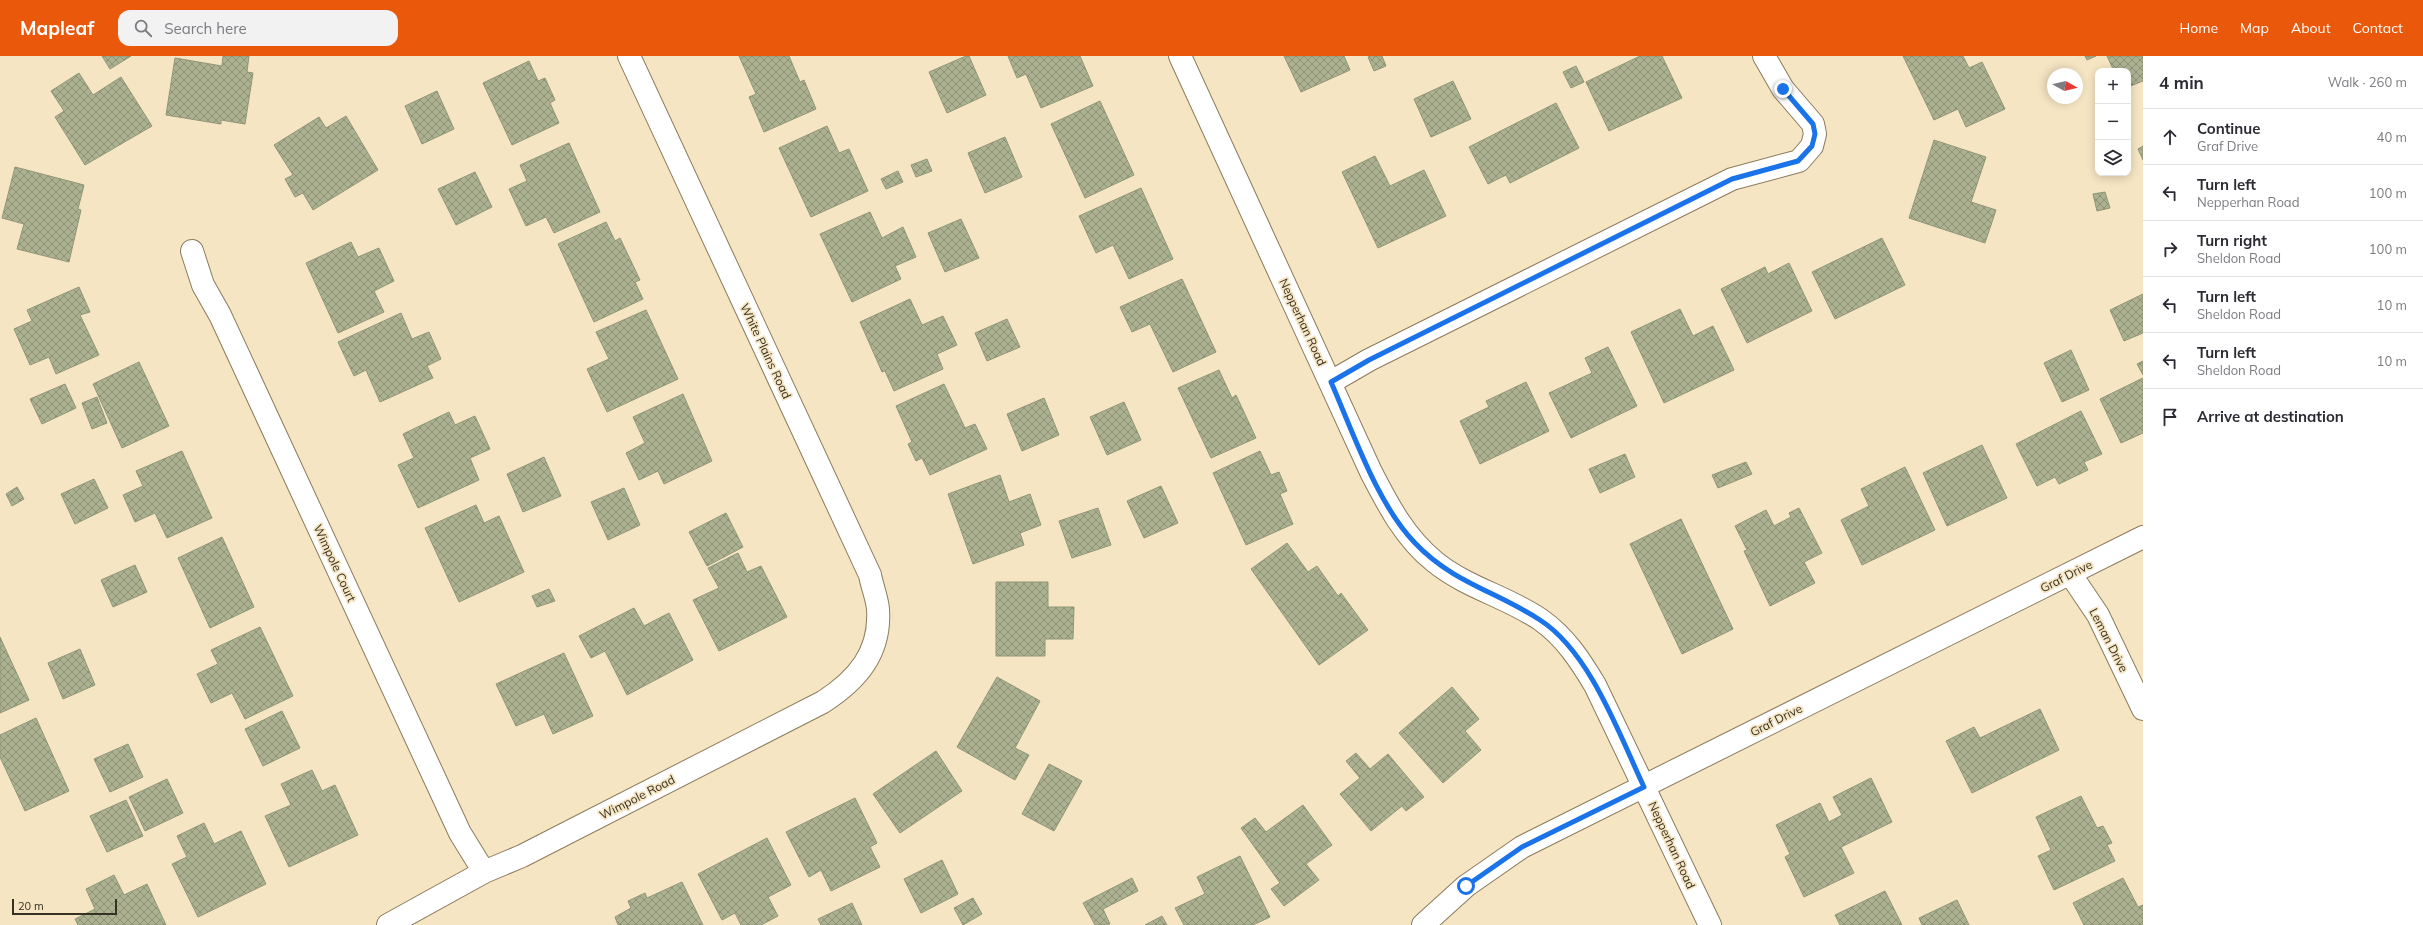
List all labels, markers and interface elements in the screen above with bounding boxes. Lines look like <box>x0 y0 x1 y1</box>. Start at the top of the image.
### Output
search box <box>118 10 398 46</box>
text: Mapleaf <box>20 16 94 40</box>
icon: search <box>132 17 154 39</box>
text: Search here <box>164 19 247 38</box>
text: Home <box>2179 19 2218 37</box>
text: Map <box>2240 19 2269 37</box>
text: About <box>2291 19 2331 37</box>
text: Contact <box>2353 19 2403 37</box>
north arrow <box>2047 68 2083 104</box>
map controls <box>2095 68 2131 176</box>
button: + <box>2095 68 2131 104</box>
text: 4 min <box>2159 72 2204 93</box>
text: Walk · 260 m <box>2328 74 2407 90</box>
route end <box>1774 80 1792 98</box>
button: − <box>2095 104 2131 140</box>
text: Continue <box>2197 119 2260 138</box>
icon: ahead <box>2159 126 2181 148</box>
text: 40 m <box>2377 129 2407 145</box>
text: Graf Drive <box>2197 138 2258 154</box>
button: layers <box>2095 140 2131 176</box>
text: Turn left <box>2197 175 2256 194</box>
icon: left <box>2159 182 2181 204</box>
text: 100 m <box>2369 185 2407 201</box>
text: Nepperhan Road <box>2197 194 2299 210</box>
text: Turn right <box>2197 231 2267 250</box>
icon: right <box>2159 238 2181 260</box>
text: 100 m <box>2369 241 2407 257</box>
text: Sheldon Road <box>2197 250 2281 266</box>
street label: Nepperhan Road <box>1276 276 1330 368</box>
text: Turn left <box>2197 287 2256 306</box>
icon: left <box>2159 294 2181 316</box>
text: 10 m <box>2377 297 2407 313</box>
street label: White Plains Road <box>737 301 795 401</box>
text: Sheldon Road <box>2197 306 2281 322</box>
text: Turn left <box>2197 343 2256 362</box>
icon: left <box>2159 350 2181 372</box>
text: 10 m <box>2377 353 2407 369</box>
text: Sheldon Road <box>2197 362 2281 378</box>
icon: arrive <box>2159 406 2181 428</box>
text: Arrive at destination <box>2197 407 2344 426</box>
street label: Wimpole Court <box>311 522 359 604</box>
street label: Graf Drive <box>2037 557 2095 595</box>
street label: Leman Drive <box>2086 605 2132 675</box>
street label: Graf Drive <box>1747 701 1805 739</box>
street label: Wimpole Road <box>597 772 677 822</box>
street label: Nepperhan Road <box>1645 799 1699 891</box>
route start <box>1457 877 1475 895</box>
scale bar <box>12 897 117 916</box>
text: 20 m <box>18 899 44 913</box>

